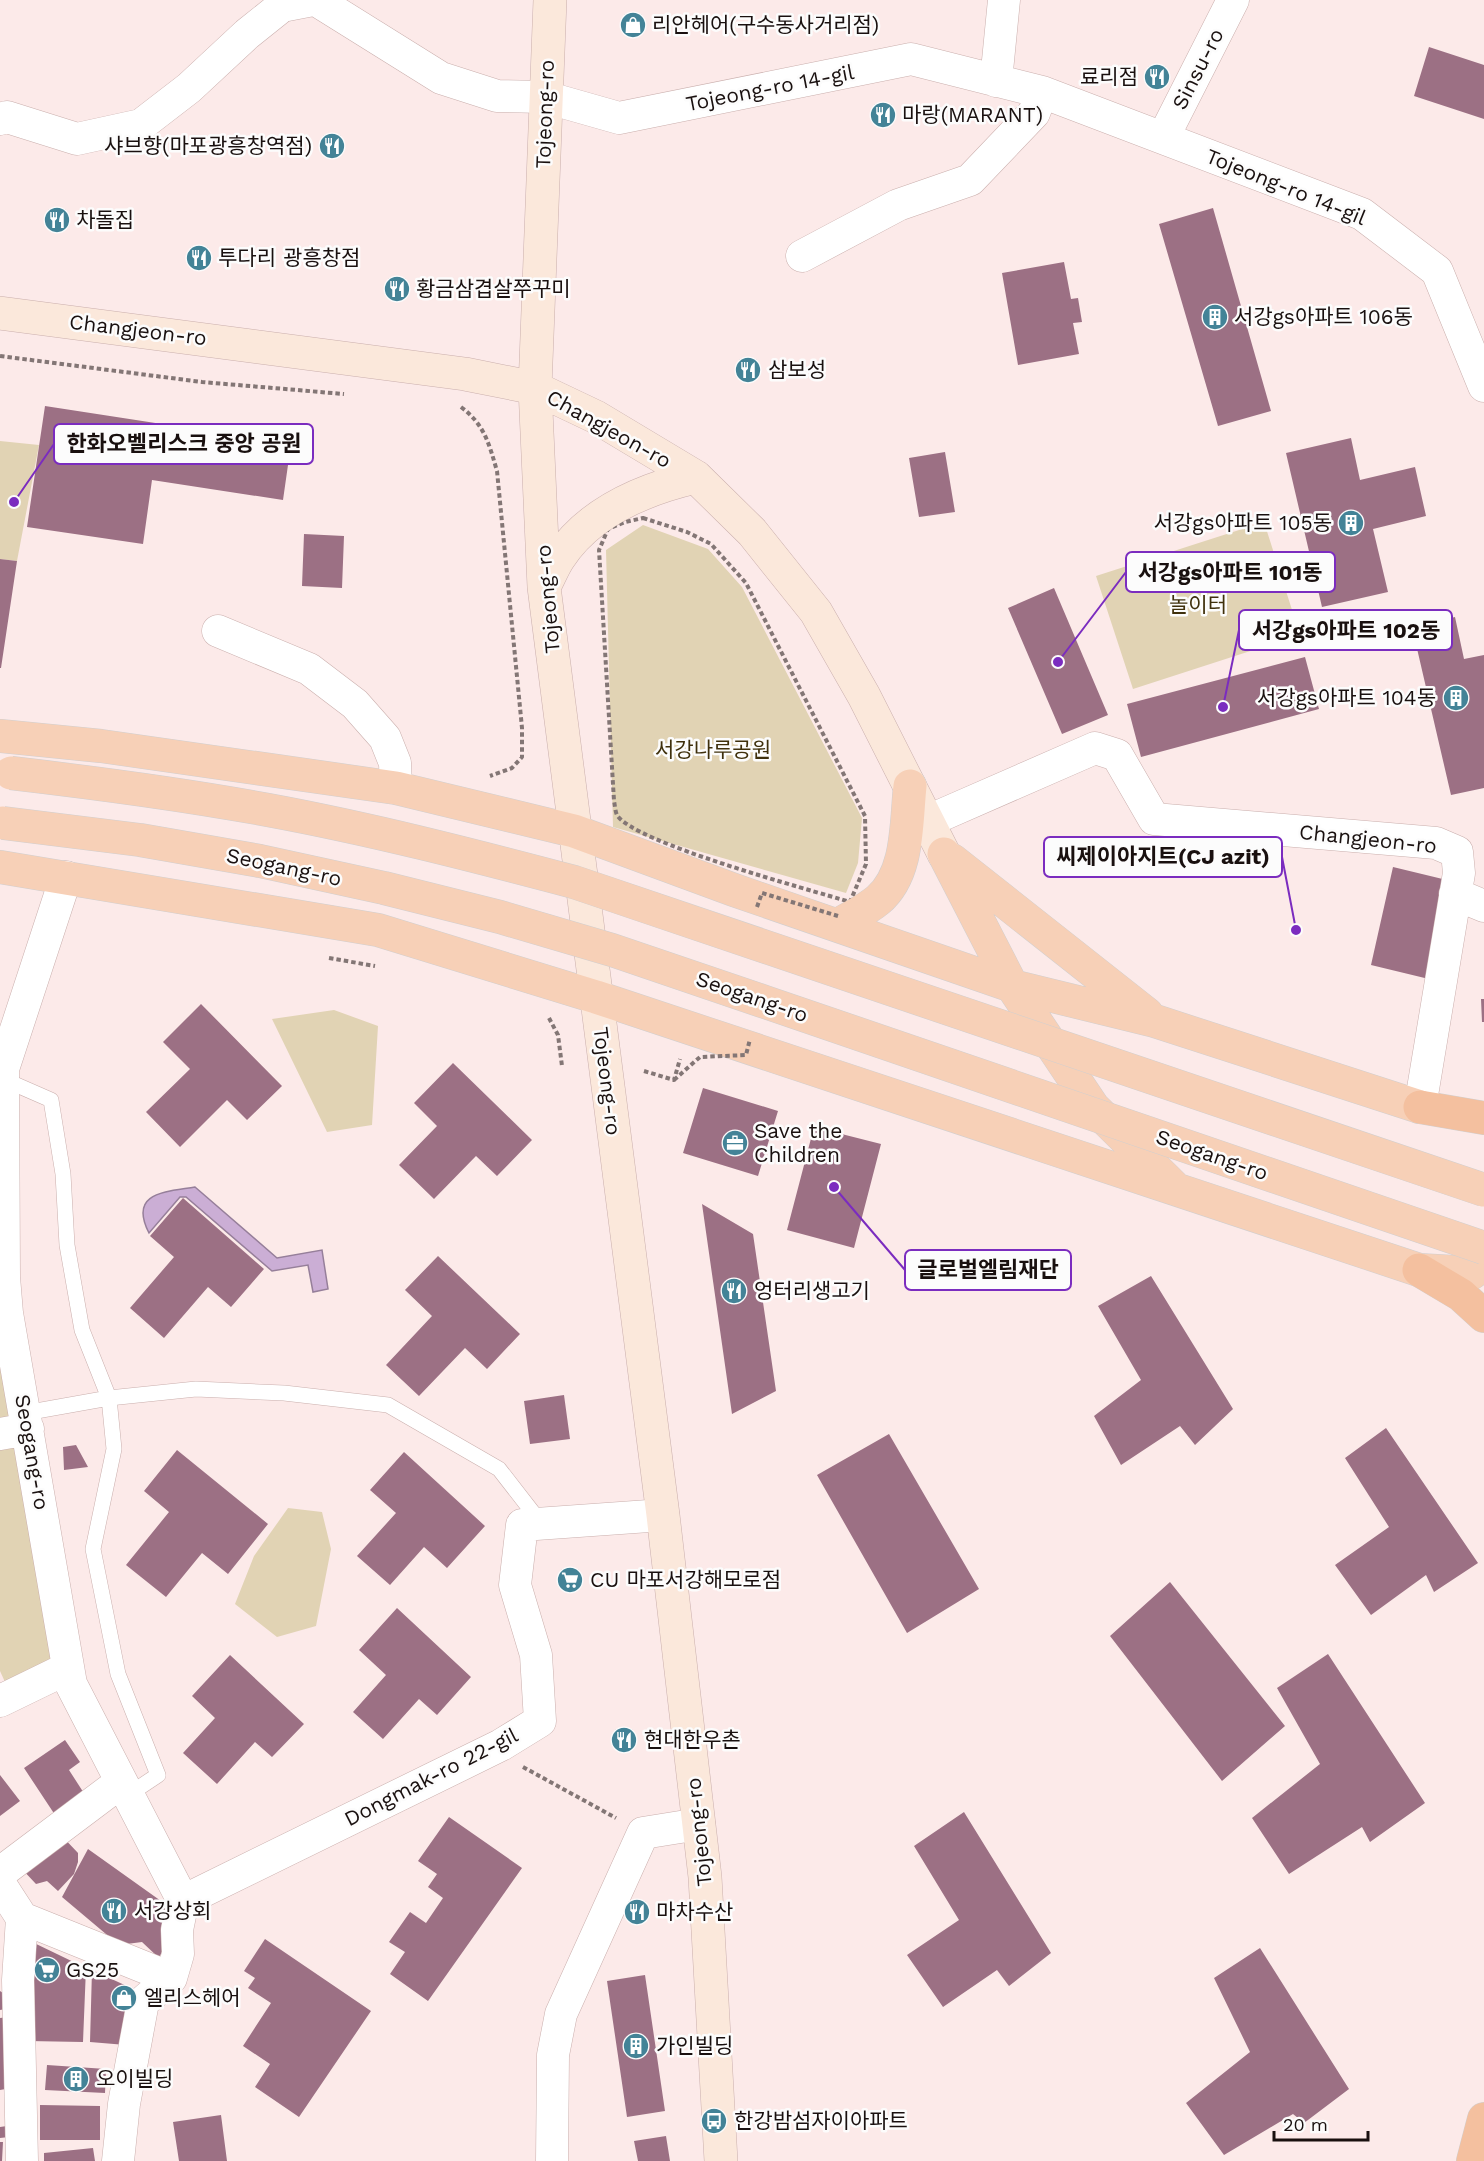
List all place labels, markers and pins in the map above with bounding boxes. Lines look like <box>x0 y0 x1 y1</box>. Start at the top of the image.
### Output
shop icon: 리안헤어(구수동사거리점) <box>618 10 648 40</box>
place label: 리안헤어(구수동사거리점) <box>652 12 879 37</box>
restaurant icon: 료리점 <box>1142 62 1172 92</box>
place label: 료리점 <box>1080 64 1138 89</box>
restaurant icon: 마랑(MARANT) <box>868 100 898 130</box>
place label: 마랑(MARANT) <box>902 102 1043 127</box>
restaurant icon: 샤브향(마포광흥창역점) <box>317 131 347 161</box>
place label: 샤브향(마포광흥창역점) <box>104 133 312 158</box>
restaurant icon: 차돌집 <box>42 205 72 235</box>
place label: 차돌집 <box>76 207 134 232</box>
restaurant icon: 투다리 광흥창점 <box>184 243 214 273</box>
place label: 투다리 광흥창점 <box>218 245 360 270</box>
restaurant icon: 황금삼겹살쭈꾸미 <box>382 274 412 304</box>
place label: 황금삼겹살쭈꾸미 <box>416 276 571 301</box>
building icon: 서강gs아파트 106동 <box>1200 302 1230 332</box>
place label: 서강gs아파트 106동 <box>1234 304 1413 329</box>
restaurant icon: 삼보성 <box>733 355 763 385</box>
place label: 삼보성 <box>768 357 826 382</box>
callout: 한화오벨리스크 중앙 공원 <box>54 424 313 464</box>
building icon: 서강gs아파트 105동 <box>1336 508 1366 538</box>
place label: 서강gs아파트 105동 <box>1154 510 1332 535</box>
callout: 서강gs아파트 101동 <box>1126 552 1335 592</box>
callout: 서강gs아파트 102동 <box>1239 610 1452 650</box>
building icon: 서강gs아파트 104동 <box>1441 683 1471 713</box>
place label: 서강gs아파트 104동 <box>1257 685 1436 710</box>
callout: 씨제이아지트(CJ azit) <box>1044 837 1282 877</box>
place label: Save the Children <box>754 1118 842 1167</box>
office icon: Save the Children <box>720 1128 750 1158</box>
callout: 글로벌엘림재단 <box>905 1250 1071 1290</box>
restaurant icon: 엉터리생고기 <box>719 1276 749 1306</box>
place label: 엉터리생고기 <box>754 1278 870 1303</box>
supermarket icon: CU 마포서강해모로점 <box>555 1565 585 1595</box>
place label: CU 마포서강해모로점 <box>590 1567 781 1592</box>
restaurant icon: 현대한우촌 <box>609 1725 639 1755</box>
place label: 현대한우촌 <box>644 1727 741 1752</box>
restaurant icon: 서강상회 <box>99 1896 129 1926</box>
restaurant icon: 마차수산 <box>622 1897 652 1927</box>
place label: 서강상회 <box>134 1898 211 1923</box>
place label: 마차수산 <box>656 1899 733 1924</box>
supermarket icon: GS25 <box>32 1955 62 1985</box>
place label: GS25 <box>66 1957 119 1982</box>
shop icon: 엘리스헤어 <box>109 1983 139 2013</box>
place label: 엘리스헤어 <box>144 1985 241 2010</box>
building icon: 가인빌딩 <box>621 2031 651 2061</box>
place label: 가인빌딩 <box>656 2033 733 2058</box>
building icon: 오이빌딩 <box>61 2064 91 2094</box>
place label: 오이빌딩 <box>96 2066 173 2091</box>
bus stop icon: 한강밤섬자이아파트 <box>699 2106 729 2136</box>
place label: 한강밤섬자이아파트 <box>734 2108 908 2133</box>

